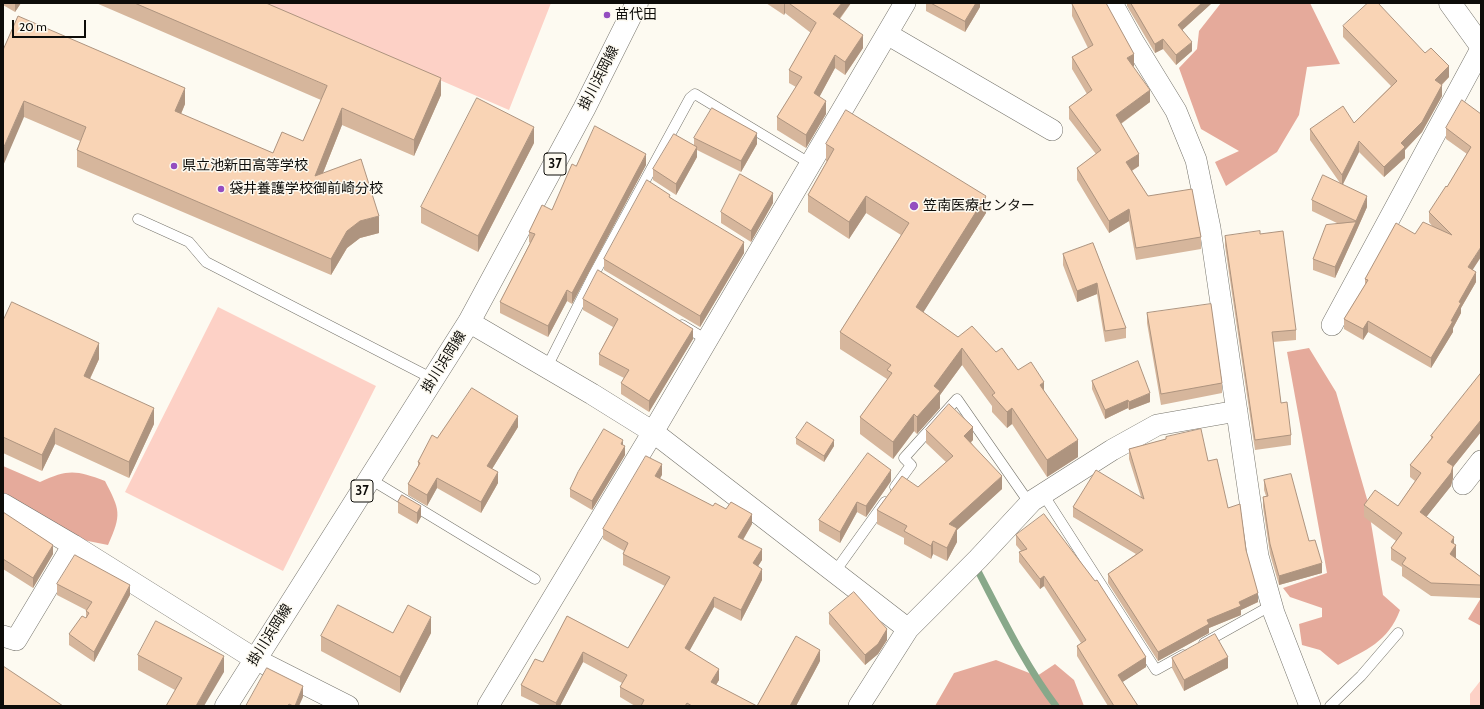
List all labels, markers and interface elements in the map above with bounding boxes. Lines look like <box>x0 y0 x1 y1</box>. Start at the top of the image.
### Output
place label: 苗代田 <box>615 7 657 23</box>
marker: 苗代田 <box>602 10 612 20</box>
scale bar <box>14 12 88 38</box>
text: 20 m <box>19 19 47 34</box>
street label: 掛川浜岡線 <box>576 43 622 113</box>
road number: 37 <box>544 153 566 175</box>
place label: 県立池新田高等学校 <box>182 158 308 174</box>
marker: 県立池新田高等学校 <box>169 161 179 171</box>
place label: 袋井養護学校御前崎分校 <box>229 181 383 197</box>
marker: 袋井養護学校御前崎分校 <box>216 184 226 194</box>
place label: 笠南医療センター <box>923 198 1035 214</box>
marker: 笠南医療センター <box>908 200 920 212</box>
street label: 掛川浜岡線 <box>418 328 470 396</box>
road number: 37 <box>351 480 373 502</box>
street label: 掛川浜岡線 <box>244 601 296 669</box>

